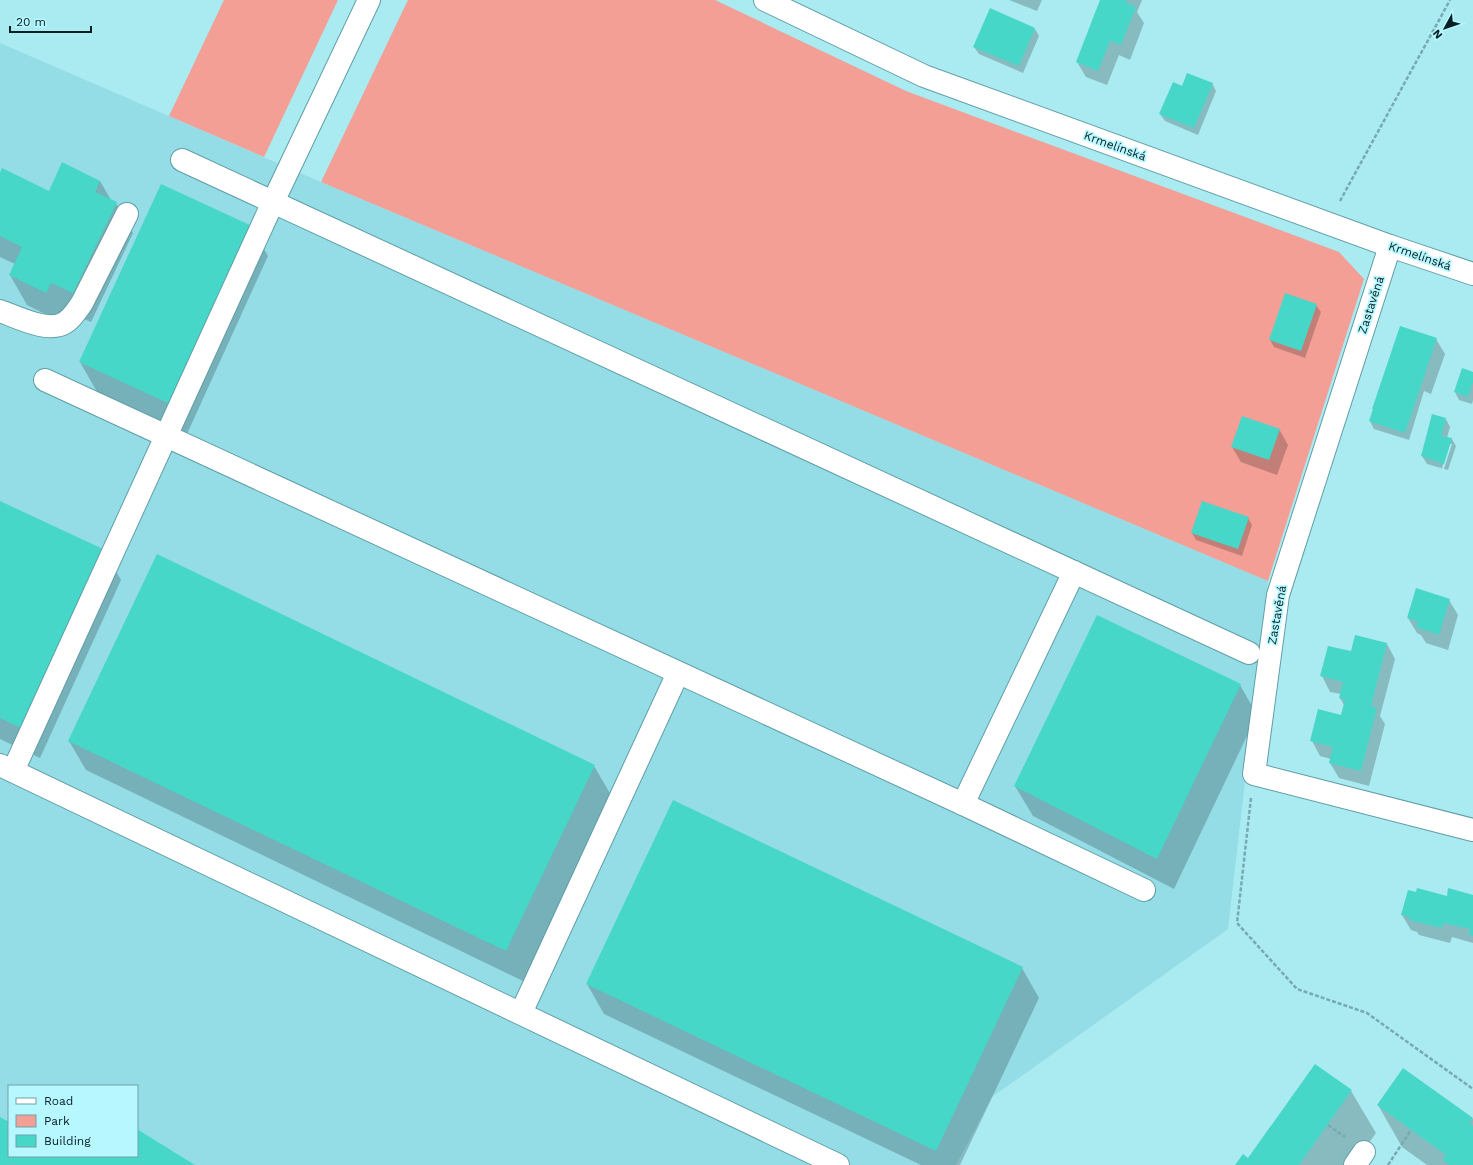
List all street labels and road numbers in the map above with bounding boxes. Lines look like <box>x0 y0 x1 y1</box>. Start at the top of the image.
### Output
street label: Krmelínská <box>1082 128 1148 164</box>
street label: Krmelínská <box>1387 239 1453 273</box>
street label: Zastavěná <box>1355 274 1387 336</box>
street label: Zastavěná <box>1265 584 1289 646</box>

